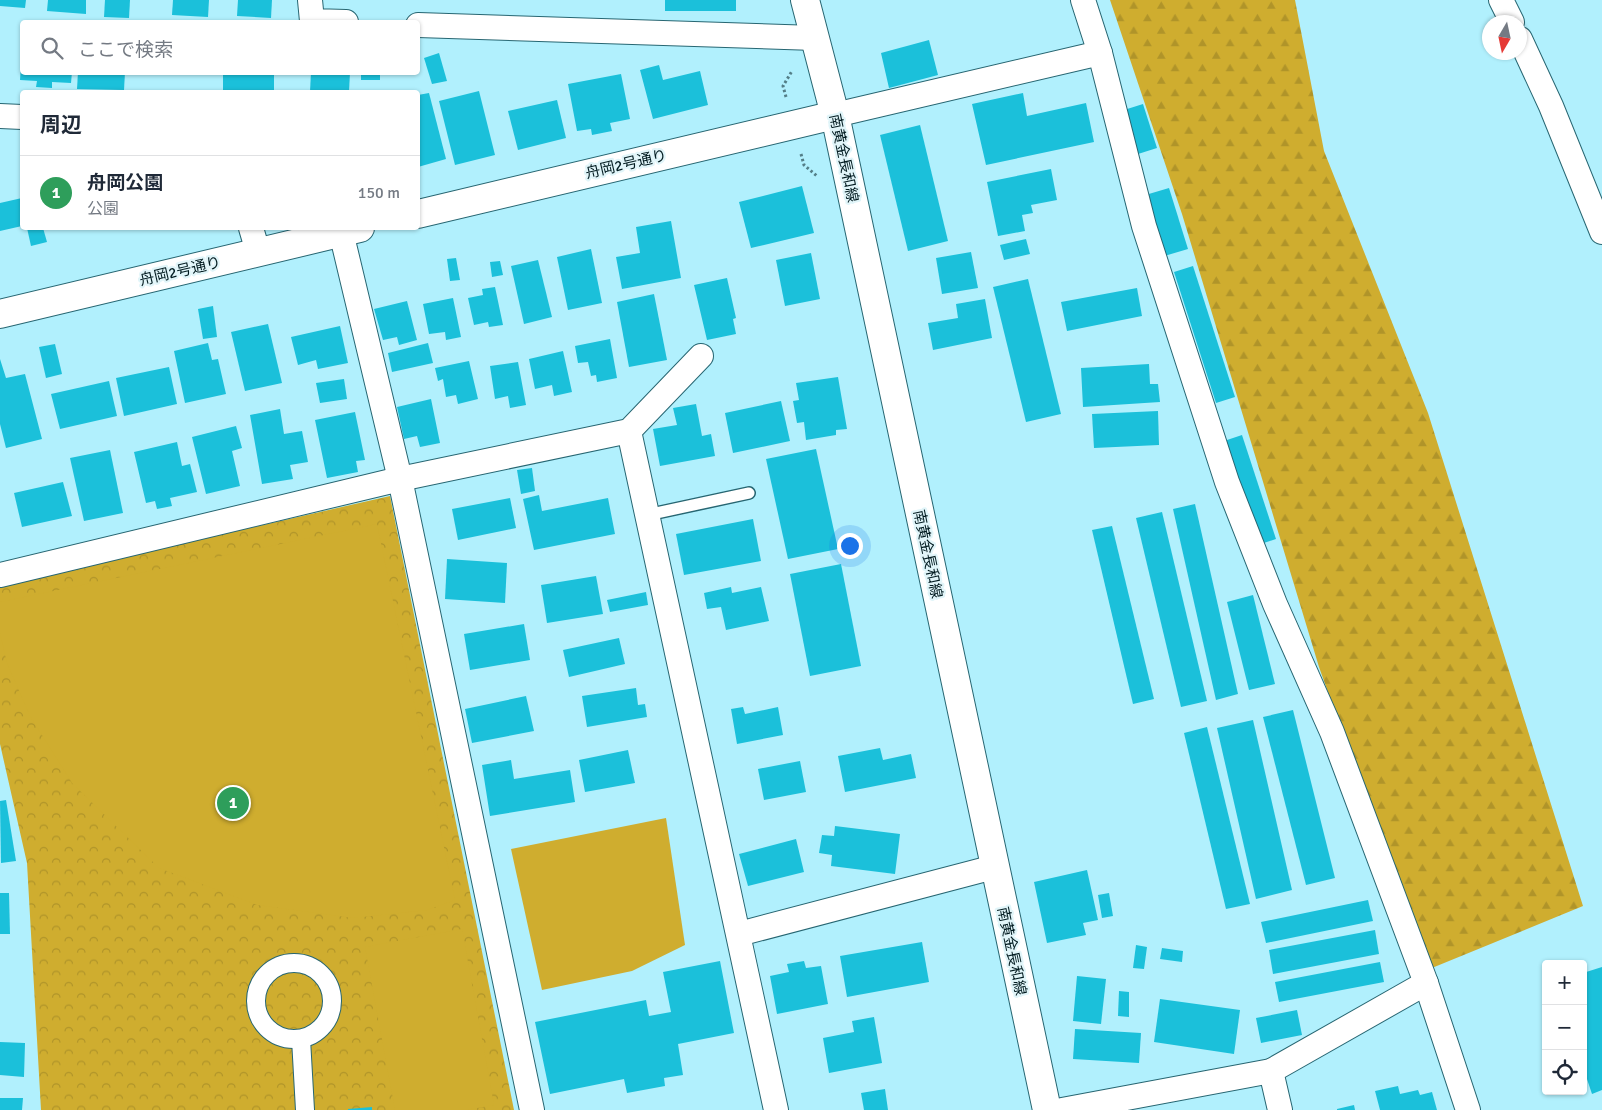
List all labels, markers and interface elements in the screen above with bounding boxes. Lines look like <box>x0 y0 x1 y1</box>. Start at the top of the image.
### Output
north arrow <box>1482 15 1527 60</box>
search box <box>20 20 420 75</box>
icon: search <box>38 34 66 62</box>
text: ここで検索 <box>78 38 173 62</box>
text: 周辺 <box>40 112 82 138</box>
street label: 南黄金長和線 <box>826 112 862 204</box>
street label: 舟岡2号通り <box>583 146 669 182</box>
text: 舟岡公園 <box>87 171 163 195</box>
text: 1 <box>52 183 60 203</box>
text: 150 m <box>358 183 400 203</box>
text: 公園 <box>87 199 119 219</box>
street label: 舟岡2号通り <box>137 253 223 289</box>
street label: 南黄金長和線 <box>910 508 946 600</box>
your location <box>837 533 863 559</box>
pin: 1 <box>217 784 249 822</box>
street label: 南黄金長和線 <box>994 905 1030 997</box>
map controls <box>1542 960 1587 1095</box>
button: + <box>1542 960 1587 1005</box>
button: − <box>1542 1005 1587 1050</box>
button: locate <box>1542 1050 1587 1095</box>

